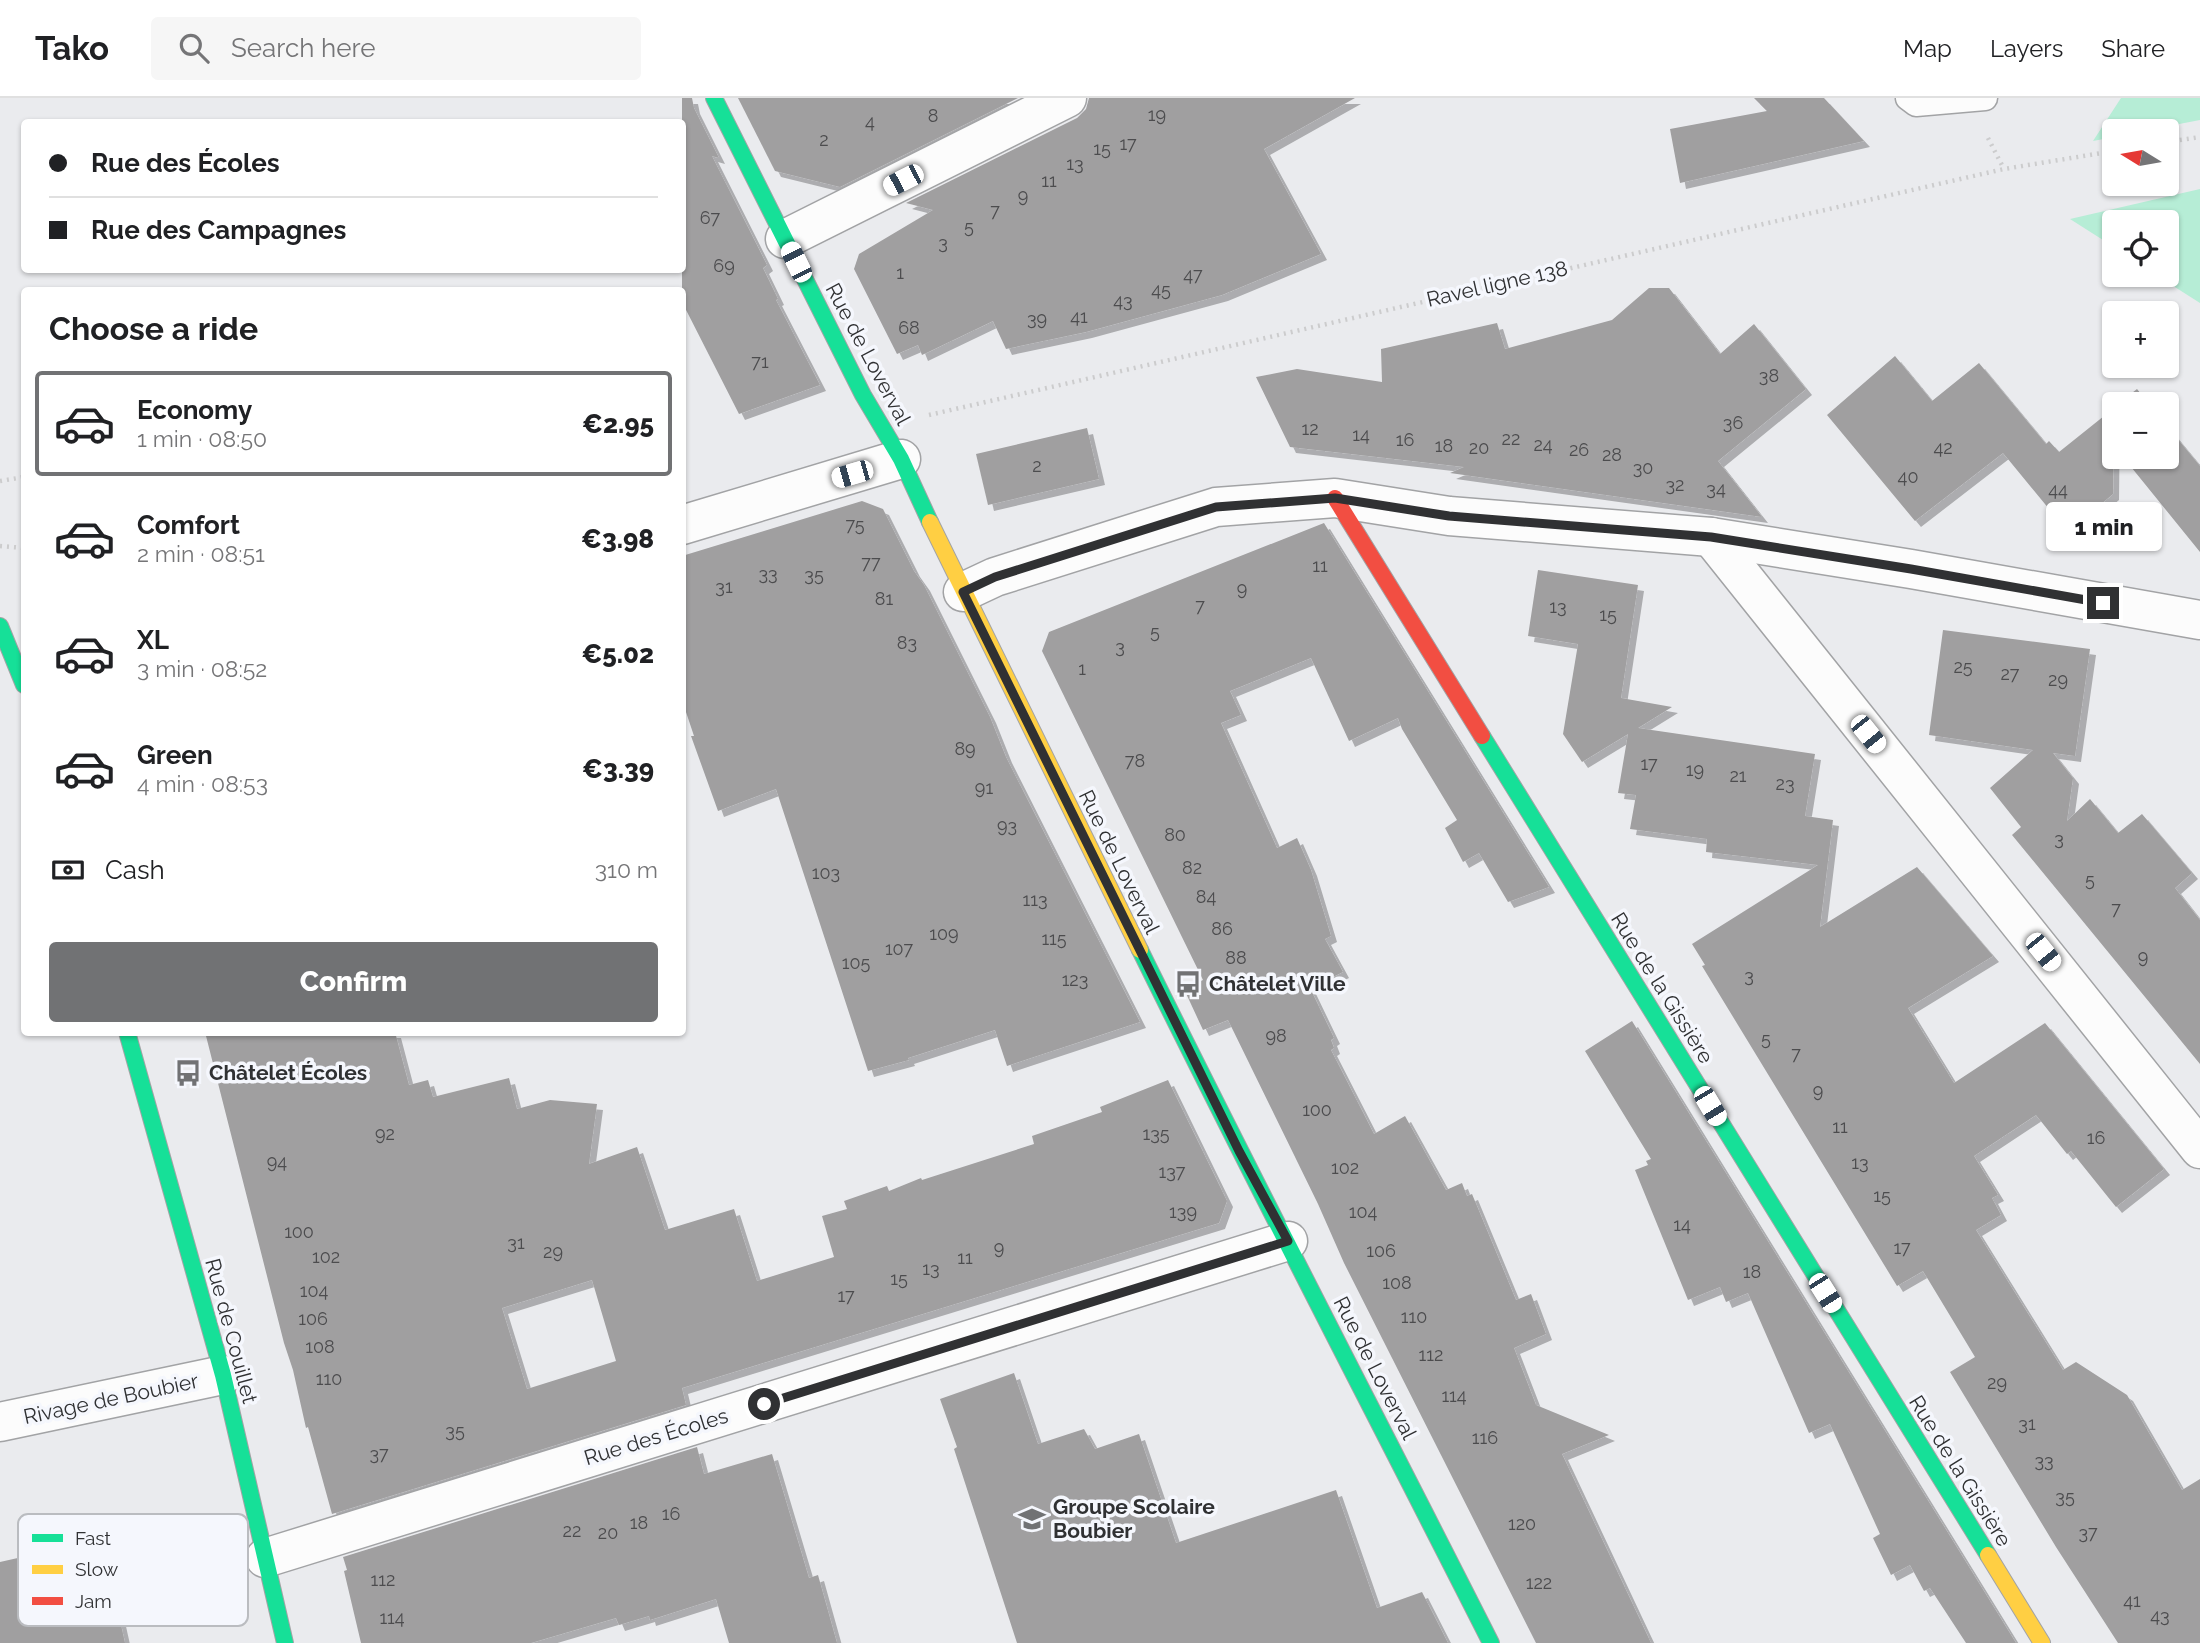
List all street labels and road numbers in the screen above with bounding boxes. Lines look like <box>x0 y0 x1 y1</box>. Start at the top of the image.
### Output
street label: Ravel ligne 138 <box>1424 255 1570 312</box>
street label: Rue de Loverval <box>821 279 917 429</box>
street label: Rue de Loverval <box>1074 786 1165 938</box>
street label: Rue de la Gissière <box>1606 908 1719 1068</box>
street label: Rue de Couillet <box>200 1256 263 1406</box>
street label: Rue de Loverval <box>1329 1292 1422 1444</box>
street label: Rivage de Boubier <box>21 1368 201 1429</box>
street label: Rue de la Gissière <box>1904 1391 2017 1551</box>
street label: Rue des Écoles <box>581 1403 731 1470</box>

